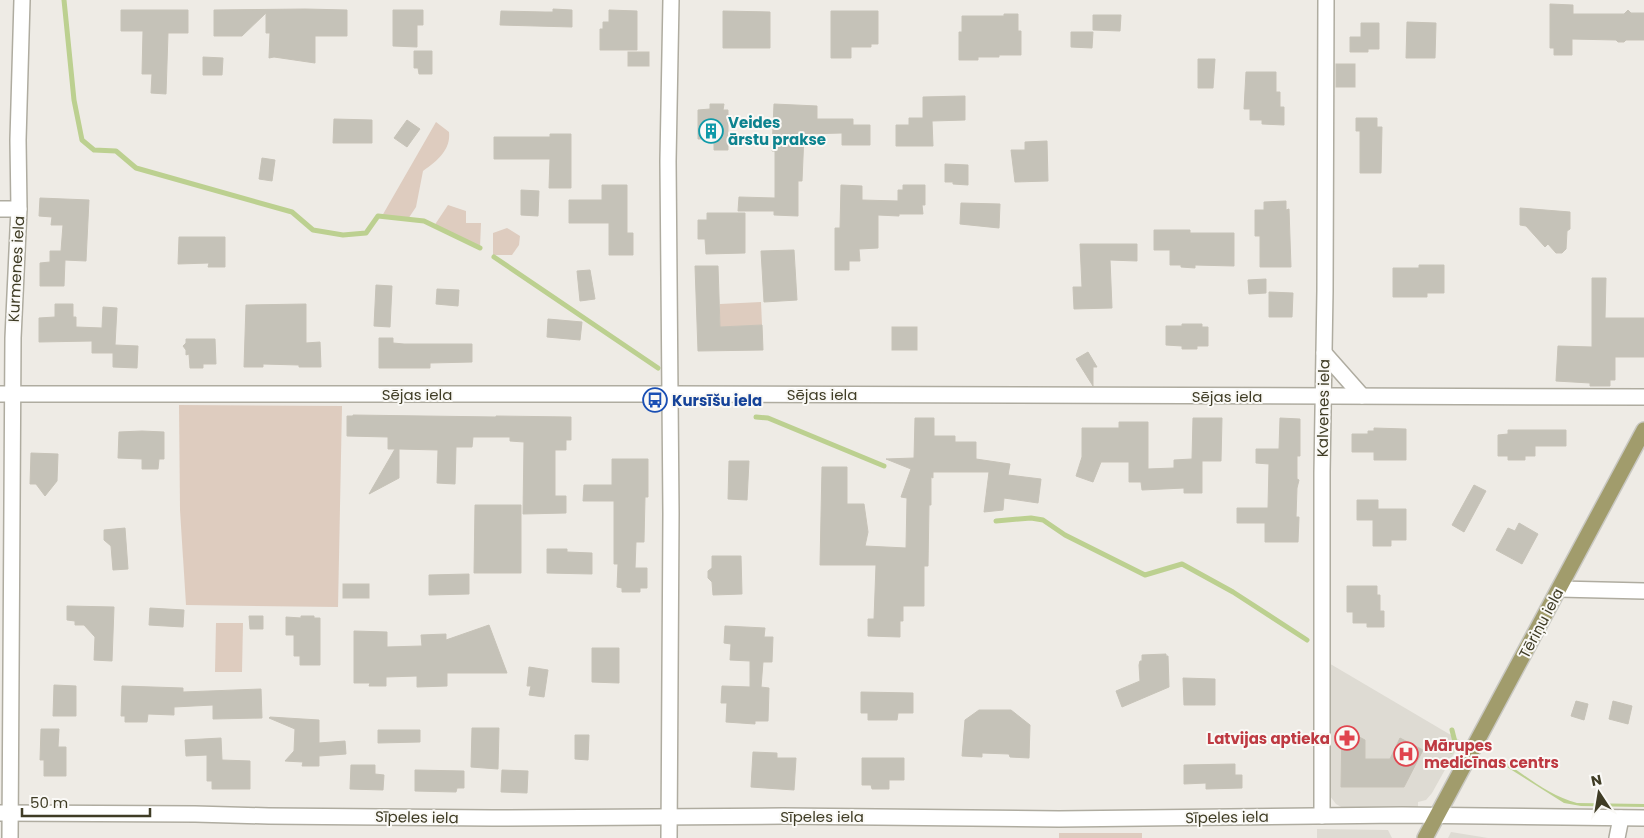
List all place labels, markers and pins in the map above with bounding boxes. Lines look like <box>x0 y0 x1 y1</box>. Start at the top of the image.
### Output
place label: Veides ārstu prakse <box>728 112 826 150</box>
building icon: Veides ārstu prakse <box>698 118 724 144</box>
bus stop icon: Kursīšu iela <box>642 387 668 413</box>
place label: Kursīšu iela <box>672 390 762 411</box>
pharmacy icon: Latvijas aptieka <box>1334 725 1360 751</box>
place label: Latvijas aptieka <box>1207 728 1330 749</box>
place label: Mārupes medicīnas centrs <box>1424 735 1559 773</box>
hospital icon: Mārupes medicīnas centrs <box>1393 741 1419 767</box>

